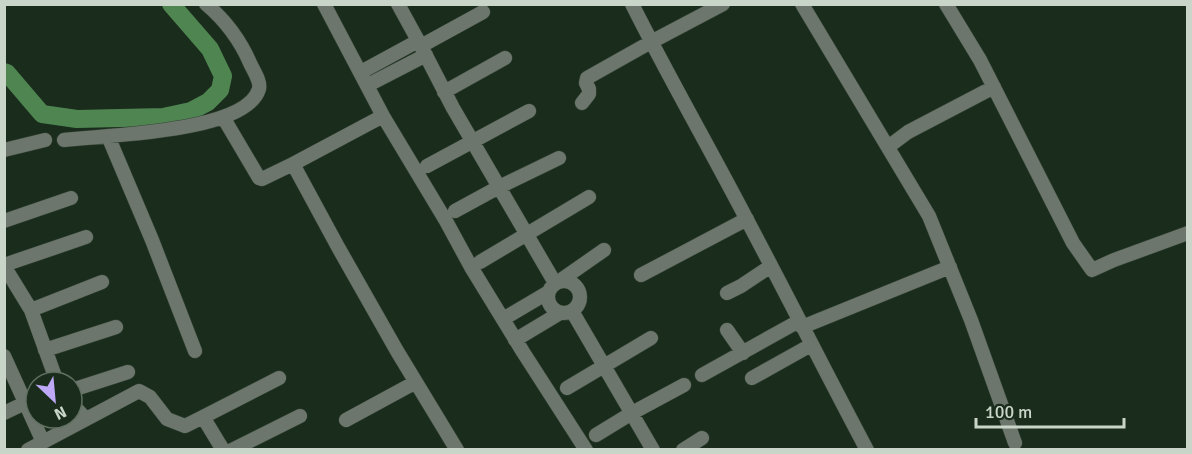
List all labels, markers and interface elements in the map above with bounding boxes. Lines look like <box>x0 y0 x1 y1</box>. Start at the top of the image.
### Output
north arrow <box>24 370 84 430</box>
scale bar <box>976 391 1124 429</box>
text: N <box>51 401 70 424</box>
text: 100 m <box>985 401 1032 423</box>

